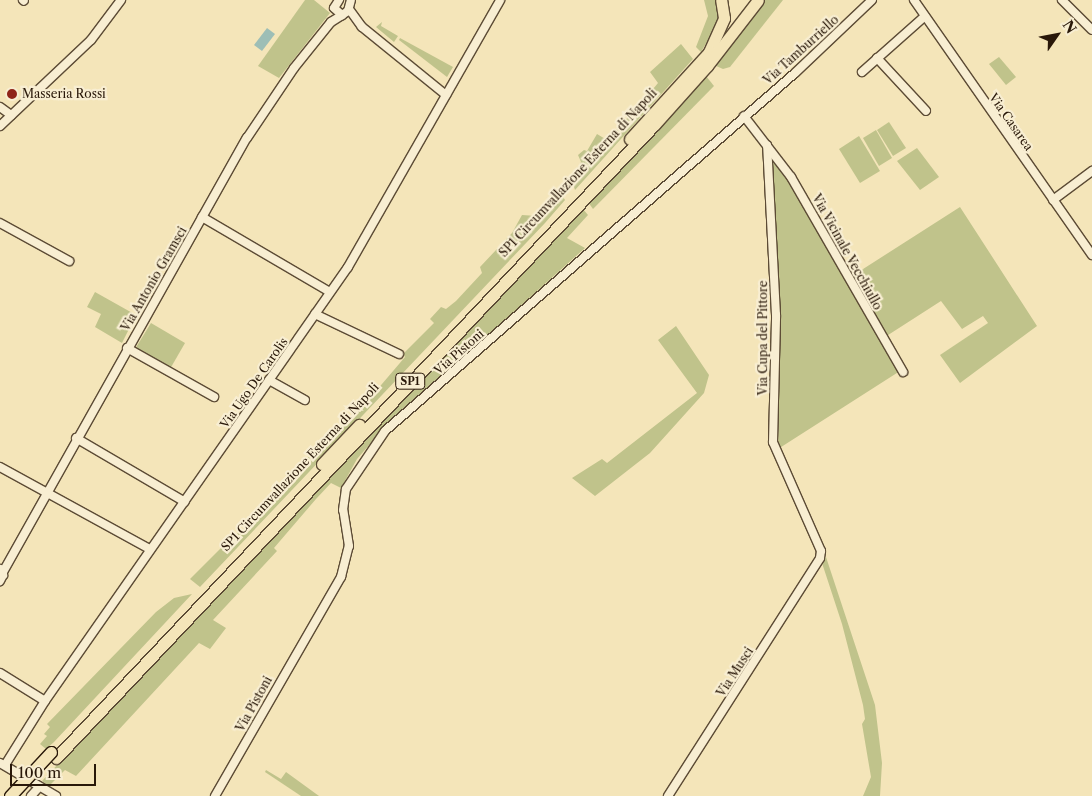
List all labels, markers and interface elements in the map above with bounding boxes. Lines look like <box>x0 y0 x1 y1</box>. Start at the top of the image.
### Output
north arrow <box>1032 10 1082 60</box>
street label: Via Tamburriello <box>760 12 842 88</box>
text: N <box>1059 17 1080 37</box>
street label: SP1 Circumvallazione Esterna di Napoli <box>496 86 660 260</box>
place label: Masseria Rossi <box>22 87 106 101</box>
marker: Masseria Rossi <box>6 88 18 100</box>
street label: Via Casarea <box>986 90 1036 154</box>
street label: Via Vicinale Vecchiullo <box>809 191 885 313</box>
street label: Via Antonio Gramsci <box>118 224 190 334</box>
street label: Via Cupa del Pittore <box>756 280 770 396</box>
street label: Via Pistoni <box>431 326 487 378</box>
street label: Via Ugo De Carolis <box>217 335 291 431</box>
road number: SP1 <box>395 372 425 390</box>
street label: SP1 Circumvallazione Esterna di Napoli <box>218 380 382 554</box>
street label: Via Musci <box>714 644 756 700</box>
street label: Via Pistoni <box>233 674 275 734</box>
scale bar <box>12 754 99 786</box>
text: 100 m <box>18 763 61 782</box>

